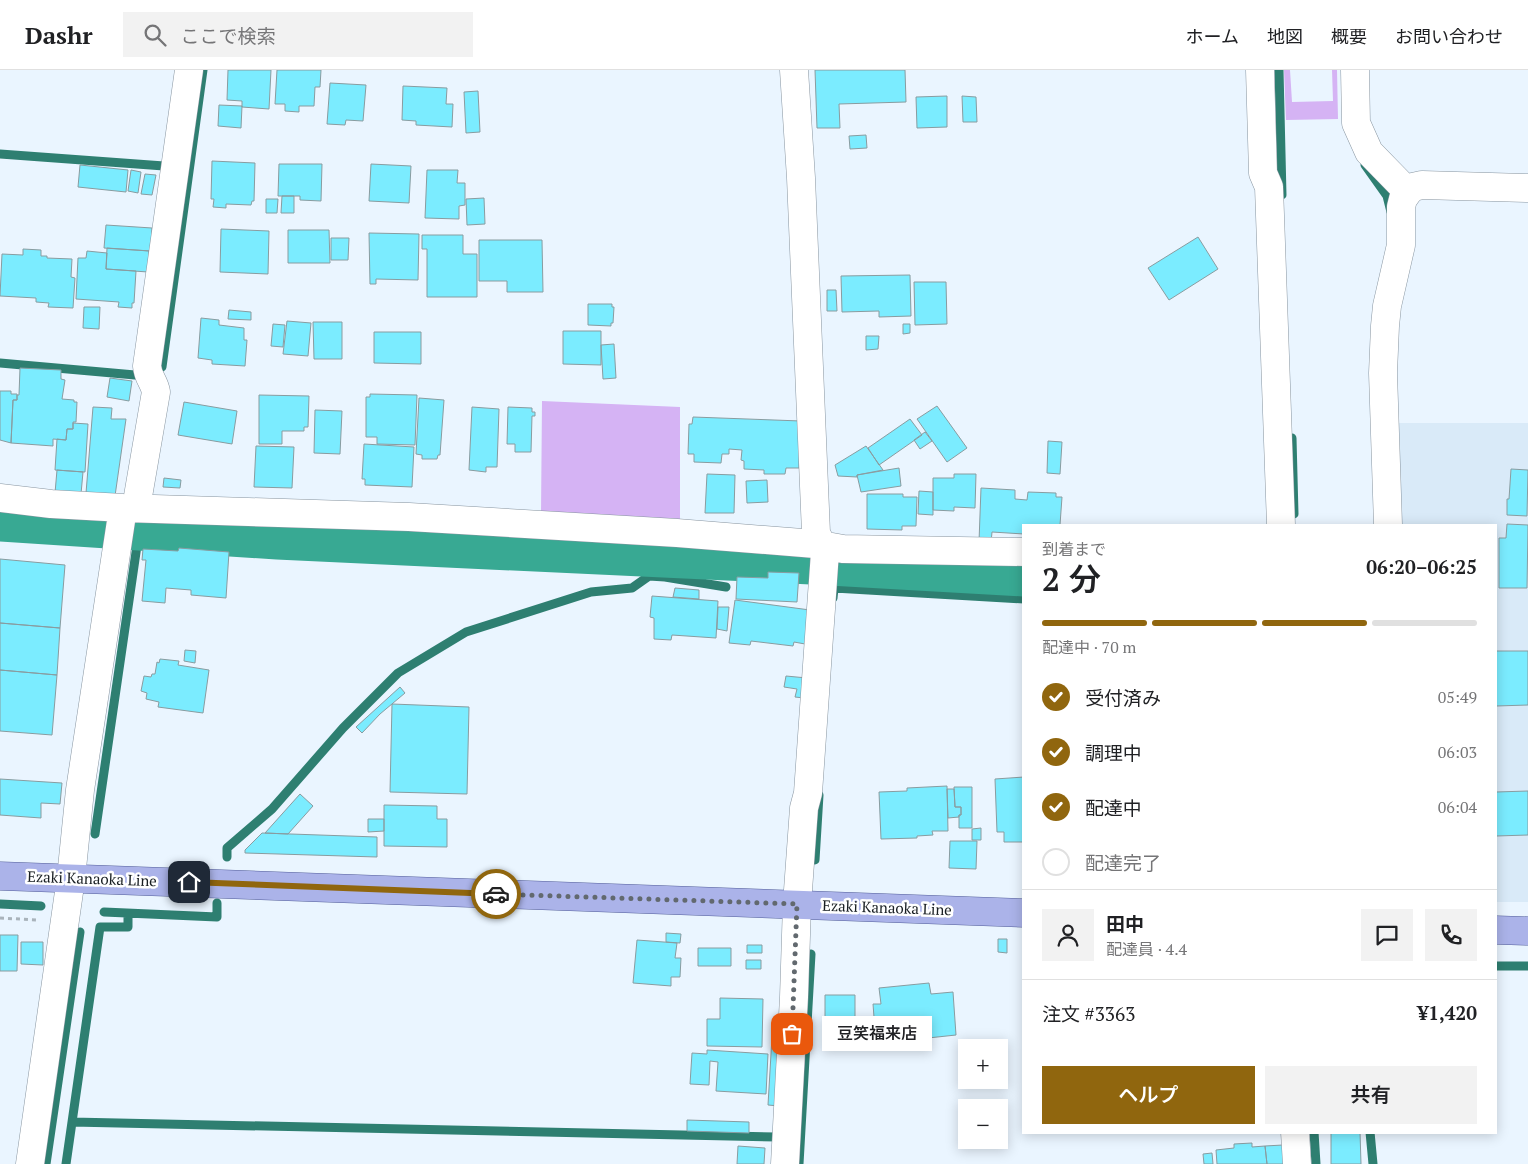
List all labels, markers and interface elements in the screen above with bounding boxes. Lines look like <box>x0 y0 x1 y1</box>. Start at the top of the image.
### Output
search box <box>123 12 473 57</box>
text: Dashr <box>25 19 93 51</box>
icon: search <box>141 21 169 49</box>
text: ここで検索 <box>181 23 276 48</box>
text: ホーム <box>1186 24 1239 48</box>
text: 地図 <box>1267 24 1303 48</box>
text: 概要 <box>1331 24 1367 48</box>
text: お問い合わせ <box>1395 24 1503 48</box>
text: 到着まで <box>1042 538 1106 560</box>
text: 06:20–06:25 <box>1366 554 1477 579</box>
text: 2 分 <box>1042 558 1101 600</box>
text: 配達中 · 70 m <box>1042 636 1136 658</box>
icon: check <box>1042 683 1070 711</box>
text: 受付済み <box>1085 685 1161 710</box>
text: 05:49 <box>1438 686 1477 708</box>
icon: check <box>1042 738 1070 766</box>
text: 調理中 <box>1085 740 1142 765</box>
text: 06:03 <box>1438 741 1477 763</box>
icon: check <box>1042 793 1070 821</box>
text: 配達中 <box>1085 795 1142 820</box>
text: 06:04 <box>1438 796 1477 818</box>
text: 配達完了 <box>1085 850 1161 875</box>
pin <box>168 861 210 903</box>
street label: Ezaki Kanaoka Line <box>27 866 157 890</box>
icon: home <box>175 868 203 896</box>
courier <box>471 869 521 919</box>
icon: car <box>482 880 510 908</box>
street label: Ezaki Kanaoka Line <box>822 895 952 919</box>
button: person <box>1042 909 1094 961</box>
button: chat <box>1361 909 1413 961</box>
button: phone <box>1425 909 1477 961</box>
text: 田中 <box>1106 911 1144 936</box>
text: 配達員 · 4.4 <box>1106 938 1187 960</box>
text: ¥1,420 <box>1418 1000 1477 1025</box>
text: 注文 #3363 <box>1042 1001 1135 1026</box>
pin <box>771 1013 813 1055</box>
callout: 豆笑福来店 <box>822 1016 932 1052</box>
icon: bag <box>778 1020 806 1048</box>
text: 豆笑福来店 <box>837 1022 917 1044</box>
map controls <box>958 1039 1008 1149</box>
button: + <box>958 1039 1008 1089</box>
button: ヘルプ <box>1042 1066 1255 1124</box>
button: 共有 <box>1265 1066 1477 1124</box>
button: − <box>958 1099 1008 1149</box>

